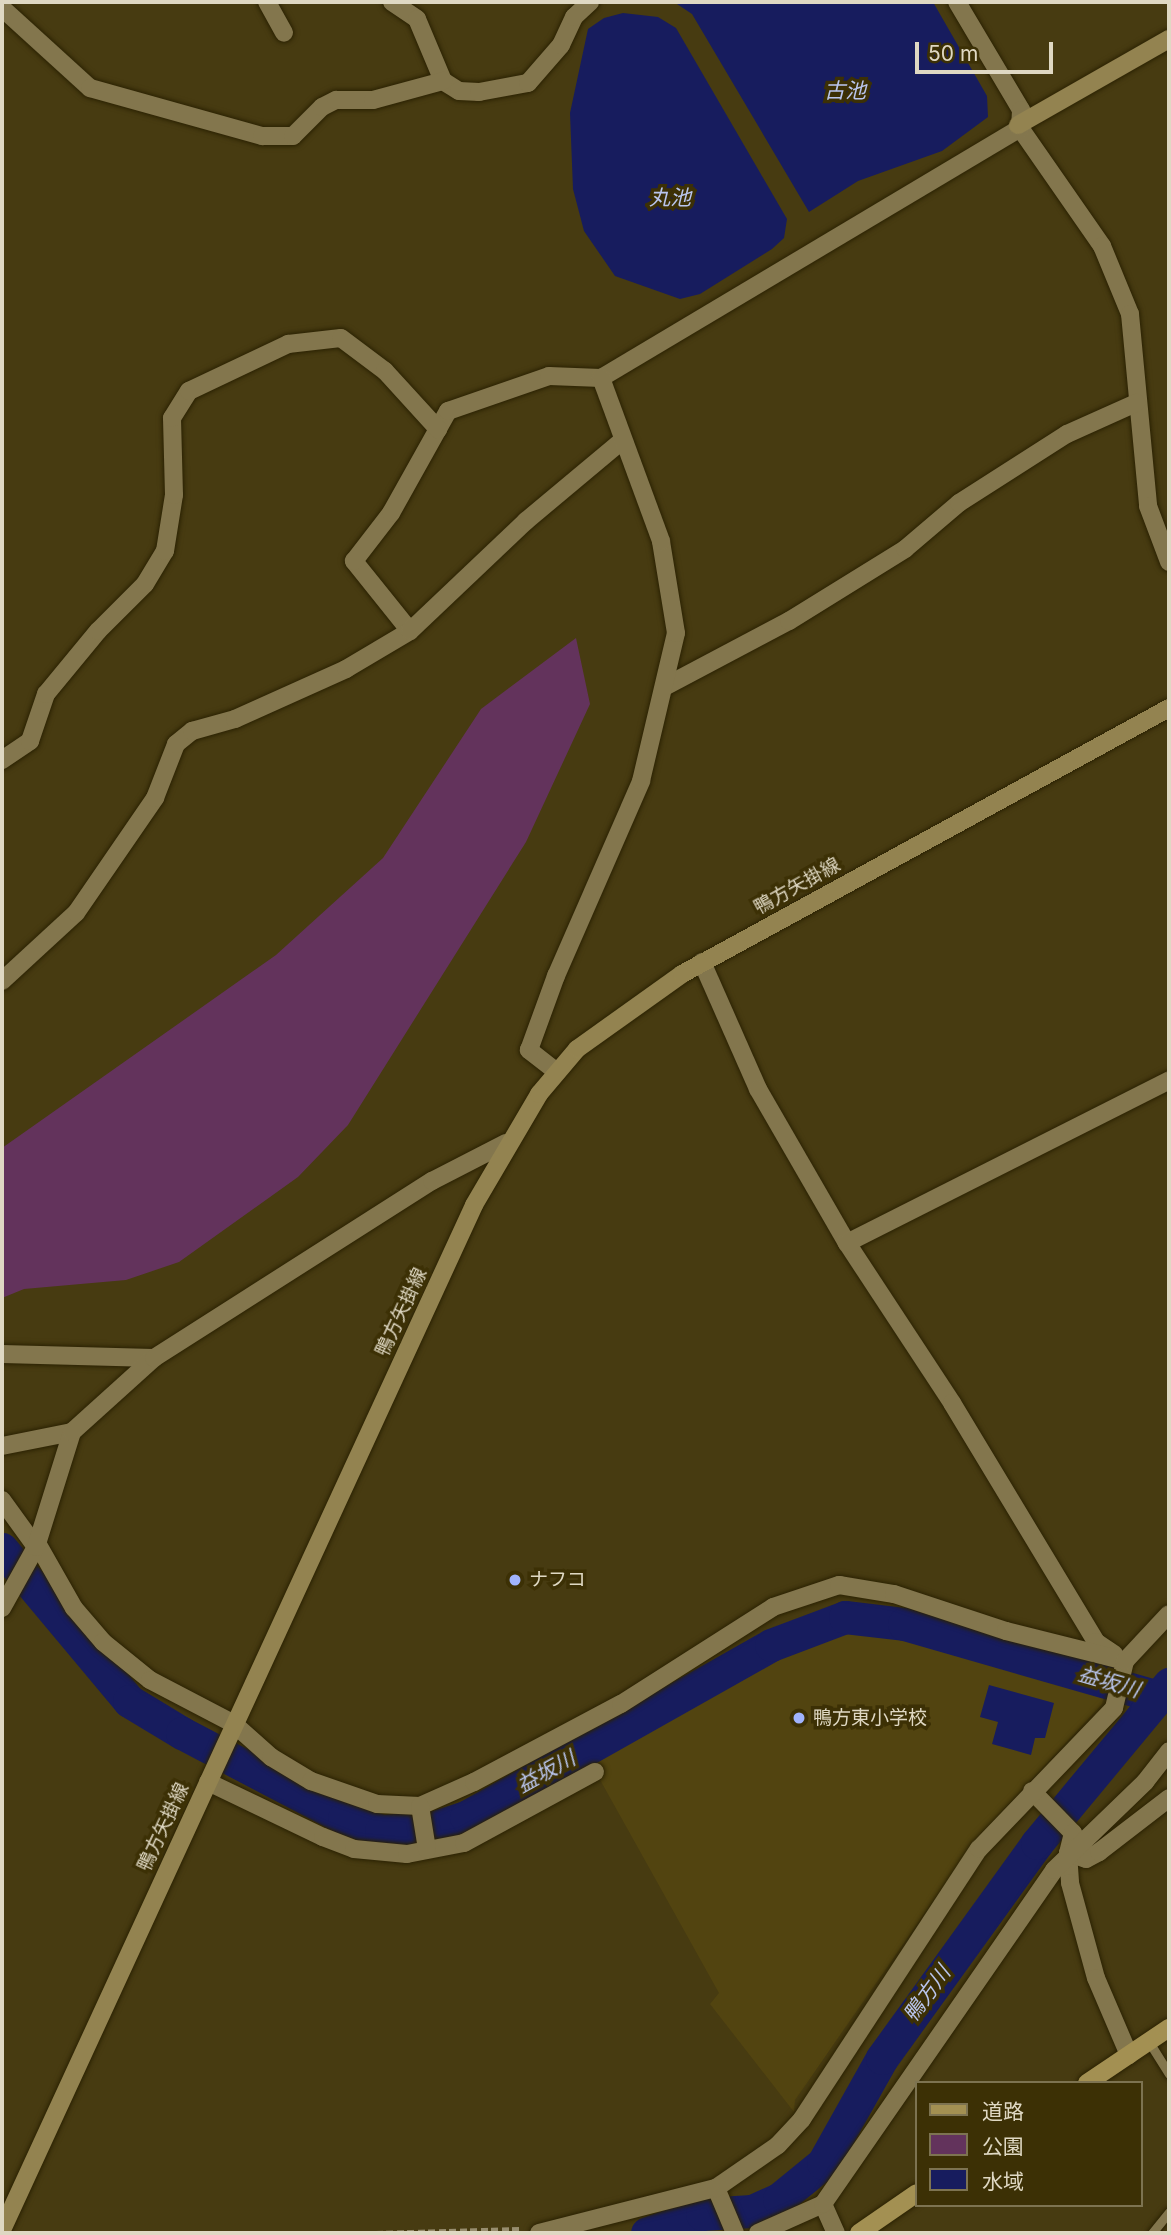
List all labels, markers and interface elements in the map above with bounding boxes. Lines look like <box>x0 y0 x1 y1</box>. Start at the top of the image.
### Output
scale bar <box>919 28 1057 72</box>
text: 50 m <box>928 41 978 66</box>
water label: 古池 <box>824 78 866 104</box>
water label: 丸池 <box>649 185 691 211</box>
street label: 鴨方矢掛線 <box>750 853 844 919</box>
street label: 鴨方矢掛線 <box>371 1264 431 1360</box>
place label: ナフコ <box>529 1569 586 1591</box>
marker: ナフコ <box>507 1572 523 1588</box>
water label: 益坂川 <box>1075 1661 1143 1703</box>
place label: 鴨方東小学校 <box>813 1707 927 1729</box>
marker: 鴨方東小学校 <box>791 1710 807 1726</box>
water label: 益坂川 <box>512 1746 580 1798</box>
street label: 鴨方矢掛線 <box>133 1779 193 1875</box>
water label: 鴨方川 <box>898 1961 956 2027</box>
legend <box>916 2081 1143 2207</box>
text: 道路 <box>982 2099 1024 2124</box>
text: 公園 <box>982 2134 1024 2159</box>
text: 水域 <box>982 2169 1024 2194</box>

